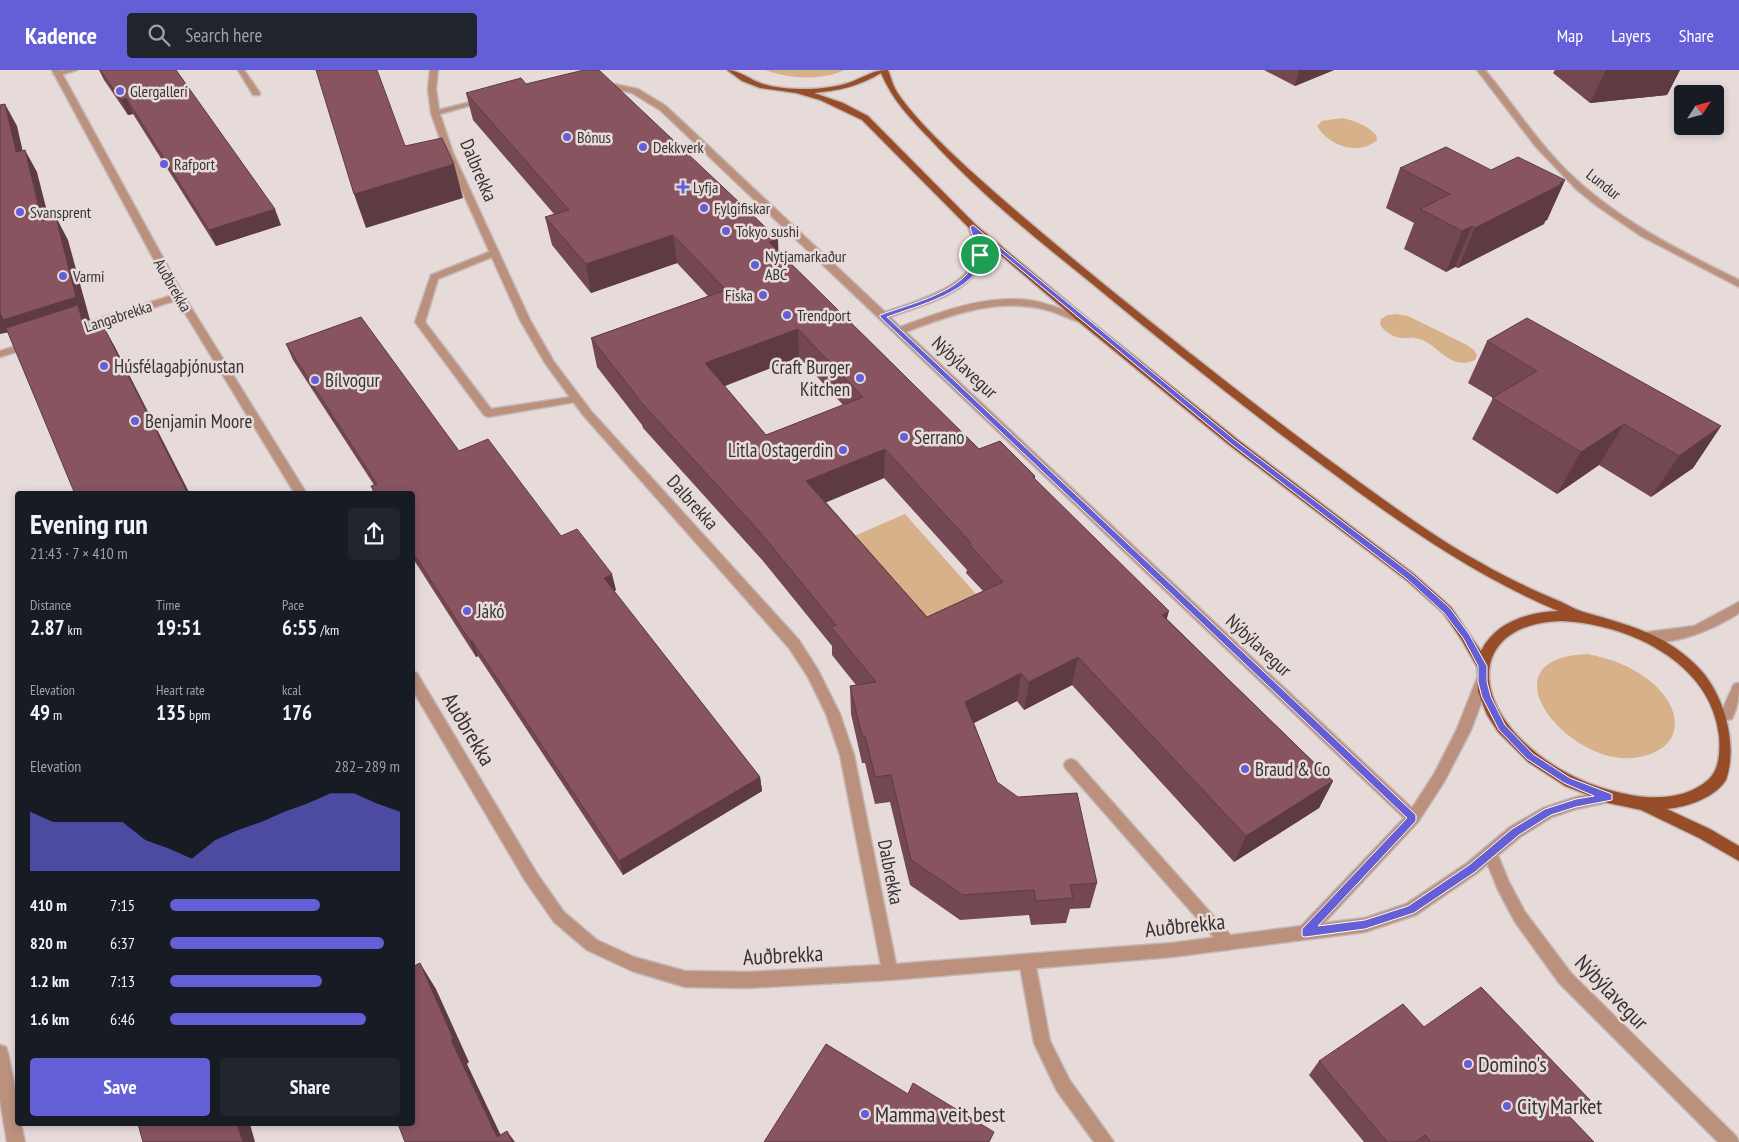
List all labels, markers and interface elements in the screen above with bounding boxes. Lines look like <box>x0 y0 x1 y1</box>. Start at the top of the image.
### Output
search box <box>127 13 477 58</box>
text: Kadence <box>25 20 97 51</box>
icon: search <box>145 21 173 49</box>
text: Search here <box>185 23 262 47</box>
text: Map <box>1557 24 1583 47</box>
text: Layers <box>1611 24 1651 47</box>
text: Share <box>1679 24 1714 47</box>
place label: Glergallerí <box>130 81 188 101</box>
marker: Glergallerí <box>114 85 126 97</box>
north arrow <box>1674 85 1724 135</box>
map controls <box>1674 85 1724 135</box>
place label: Bónus <box>577 127 611 147</box>
marker: Bónus <box>561 131 573 143</box>
street label: Dalbrekka <box>455 135 503 205</box>
place label: Dekkverk <box>653 137 705 157</box>
marker: Dekkverk <box>637 141 649 153</box>
place label: Rafport <box>174 154 216 174</box>
marker: Rafport <box>158 158 170 170</box>
street label: Lundur <box>1583 164 1626 204</box>
place label: Lyfja <box>693 177 718 197</box>
marker: Lyfja <box>677 181 689 193</box>
place label: Fylgifiskar <box>714 198 771 218</box>
place label: Svansprent <box>30 202 92 222</box>
marker: Fylgifiskar <box>698 202 710 214</box>
marker: Svansprent <box>14 206 26 218</box>
place label: Tokyo sushi <box>736 221 799 241</box>
marker: Tokyo sushi <box>720 225 732 237</box>
pin <box>959 234 1001 276</box>
icon: arrive <box>966 241 994 269</box>
place label: Nytjamarkaður ABC <box>765 246 847 284</box>
street label: Auðbrekka <box>150 255 196 315</box>
marker: Nytjamarkaður ABC <box>749 259 761 271</box>
place label: Varmi <box>72 266 104 286</box>
marker: Varmi <box>57 270 69 282</box>
place label: Fiska <box>725 285 753 305</box>
marker: Fiska <box>757 289 769 301</box>
street label: Langabrekka <box>82 296 154 336</box>
place label: Trendport <box>797 305 851 325</box>
marker: Trendport <box>781 309 793 321</box>
street label: Nýbýlavegur <box>927 330 1003 404</box>
place label: Húsfélagaþjónustan <box>114 354 244 378</box>
place label: Craft Burger Kitchen <box>771 355 851 401</box>
marker: Húsfélagaþjónustan <box>98 360 110 372</box>
place label: Bílvogur <box>325 368 381 392</box>
marker: Craft Burger Kitchen <box>854 372 866 384</box>
marker: Bílvogur <box>309 374 321 386</box>
place label: Benjamin Moore <box>145 409 252 433</box>
marker: Benjamin Moore <box>129 415 141 427</box>
place label: Serrano <box>914 425 965 449</box>
marker: Serrano <box>898 431 910 443</box>
place label: Litla Ostagerdin <box>728 438 833 462</box>
marker: Litla Ostagerdin <box>837 444 849 456</box>
street label: Dalbrekka <box>662 470 724 534</box>
text: Evening run <box>30 505 148 542</box>
button: share <box>348 508 400 560</box>
text: 21:43 · 7 × 410 m <box>30 543 128 563</box>
text: Distance <box>30 596 71 614</box>
text: Time <box>156 596 180 614</box>
text: Pace <box>282 596 304 614</box>
place label: Jákó <box>476 599 505 623</box>
marker: Jákó <box>461 605 473 617</box>
street label: Nýbýlavegur <box>1221 608 1297 682</box>
text: 2.87 <box>30 614 65 641</box>
text: 19:51 <box>156 614 201 641</box>
text: 6:55 <box>282 614 317 641</box>
text: km <box>65 621 82 639</box>
text: /km <box>317 621 339 639</box>
text: Elevation <box>30 681 75 699</box>
text: Heart rate <box>156 681 205 699</box>
text: kcal <box>282 681 301 699</box>
street label: Auðbrekka <box>436 687 502 771</box>
text: 49 <box>30 699 50 726</box>
text: 135 <box>156 699 186 726</box>
text: 176 <box>282 699 312 726</box>
text: m <box>50 706 62 724</box>
text: bpm <box>186 706 210 724</box>
text: Elevation <box>30 756 81 776</box>
text: 282–289 m <box>335 756 400 776</box>
place label: Braud & Co <box>1255 757 1330 781</box>
marker: Braud & Co <box>1239 763 1251 775</box>
street label: Dalbrekka <box>873 837 909 907</box>
text: 410 m <box>30 895 67 915</box>
text: 7:15 <box>110 895 135 915</box>
street label: Auðbrekka <box>1144 907 1226 943</box>
text: 820 m <box>30 933 67 953</box>
text: 6:37 <box>110 933 135 953</box>
street label: Auðbrekka <box>742 939 824 971</box>
street label: Nýbýlavegur <box>1569 948 1655 1036</box>
text: 1.2 km <box>30 971 69 991</box>
text: 7:13 <box>110 971 135 991</box>
text: 1.6 km <box>30 1009 69 1029</box>
text: 6:46 <box>110 1009 135 1029</box>
place label: Domino's <box>1478 1050 1547 1078</box>
button: Save <box>30 1058 210 1116</box>
button: Share <box>220 1058 400 1116</box>
marker: Domino's <box>1462 1058 1474 1070</box>
place label: City Market <box>1517 1092 1602 1120</box>
place label: Mamma veit best <box>875 1100 1005 1128</box>
marker: City Market <box>1501 1100 1513 1112</box>
marker: Mamma veit best <box>859 1108 871 1120</box>

